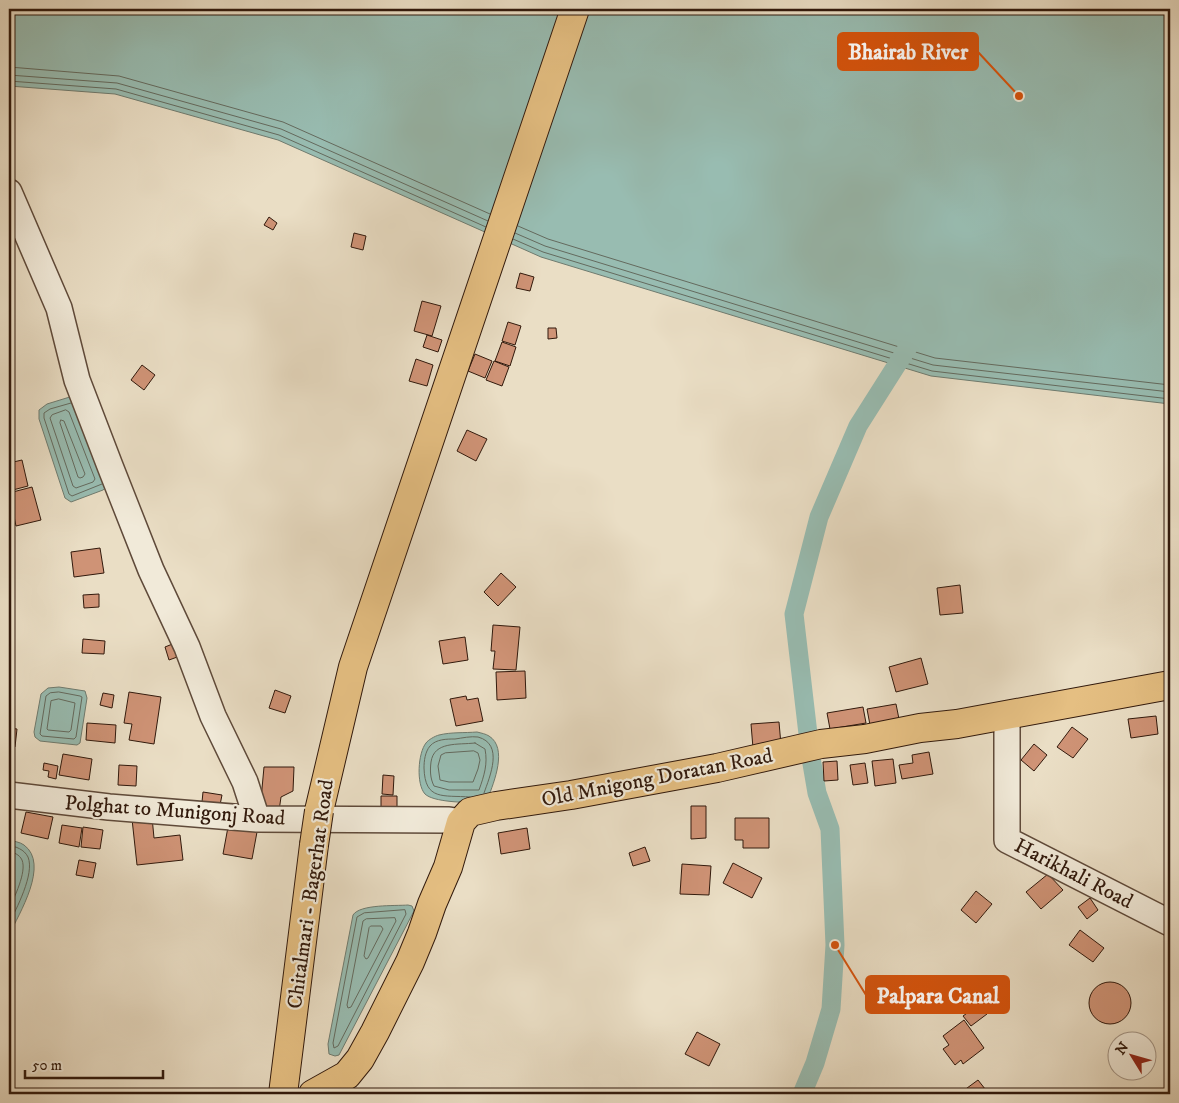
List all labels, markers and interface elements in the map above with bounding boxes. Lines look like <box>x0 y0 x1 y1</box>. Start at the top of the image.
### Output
callout: Bhairab River <box>838 33 978 70</box>
text: Bhairab River <box>848 39 969 66</box>
street label: Old Mnigong Doratan Road <box>539 743 775 813</box>
street label: Chitalmari - Bagerhat Road <box>282 777 340 1010</box>
street label: Polghat to Munigonj Road <box>64 790 287 832</box>
street label: Harikhali Road <box>1010 833 1138 915</box>
callout: Palpara Canal <box>866 976 1009 1013</box>
text: Palpara Canal <box>877 983 1000 1010</box>
north arrow <box>1106 1030 1156 1080</box>
text: N <box>1112 1038 1133 1059</box>
scale bar <box>25 1048 162 1080</box>
text: 50 m <box>32 1056 62 1075</box>

